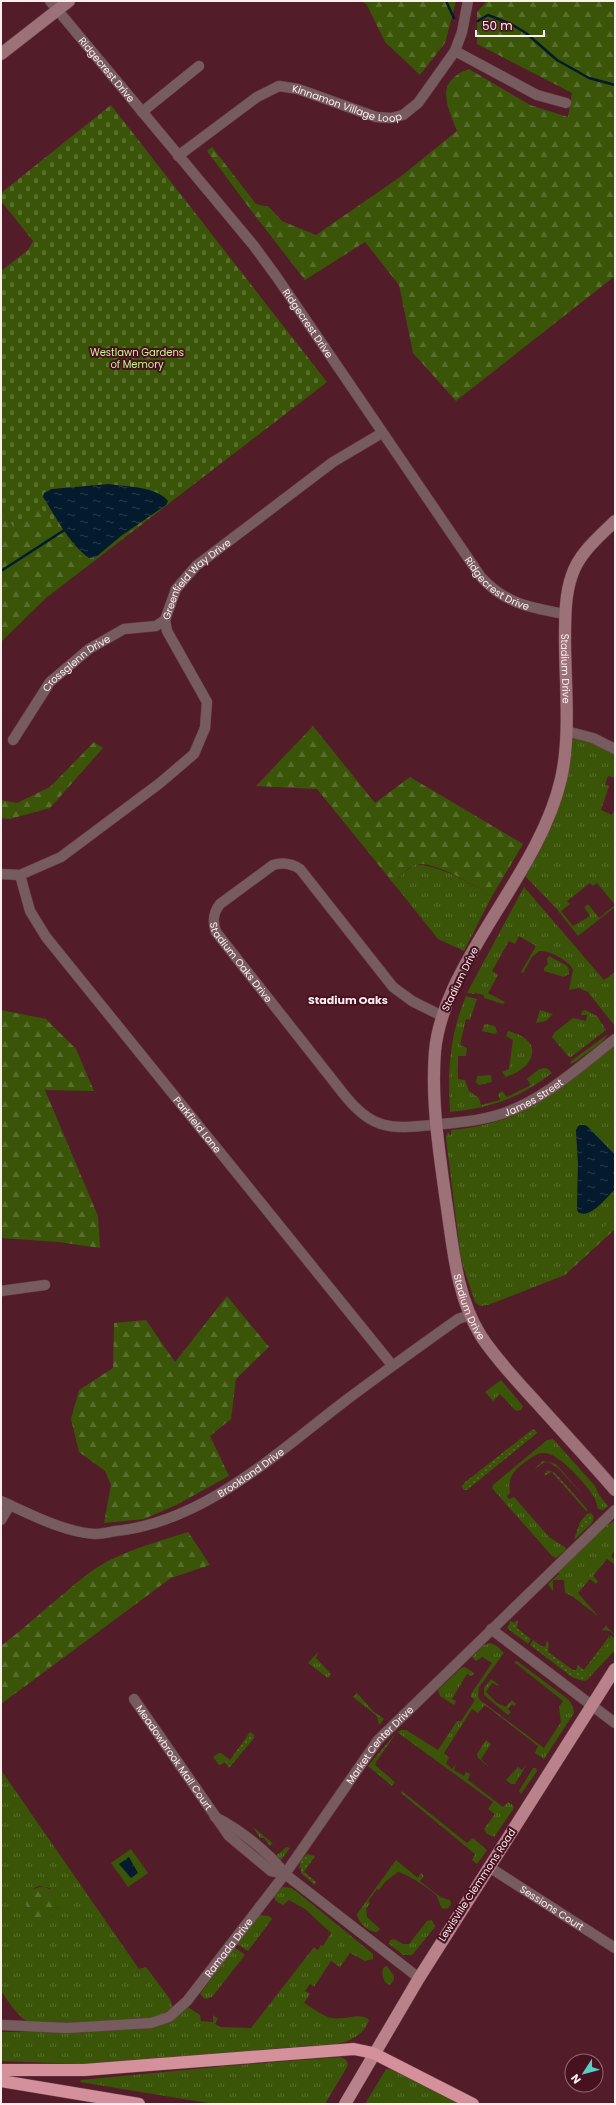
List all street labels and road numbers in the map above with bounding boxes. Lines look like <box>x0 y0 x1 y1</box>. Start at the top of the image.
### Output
street label: Ridgecrest Drive <box>75 33 139 105</box>
street label: Kinnamon Village Loop <box>291 81 404 126</box>
street label: Ridgecrest Drive <box>279 285 337 361</box>
street label: Greenfield Way Drive <box>158 535 234 622</box>
street label: Ridgecrest Drive <box>461 553 531 614</box>
street label: Crossglenn Drive <box>38 631 113 694</box>
street label: Stadium Drive <box>557 634 574 704</box>
street label: Stadium Oaks Drive <box>206 921 276 1005</box>
street label: Stadium Drive <box>438 944 482 1014</box>
street label: James Street <box>502 1075 566 1120</box>
street label: Parkfield Lane <box>170 1093 225 1156</box>
street label: Stadium Drive <box>450 1272 489 1343</box>
street label: Brookland Drive <box>214 1444 287 1501</box>
street label: Meadowbrook Mall Court <box>133 1702 216 1813</box>
street label: Market Center Drive <box>342 1702 417 1787</box>
street label: Lewisville Clemmons Road <box>435 1826 519 1944</box>
street label: Sessions Court <box>517 1881 587 1934</box>
street label: Ramada Drive <box>201 1915 256 1980</box>

